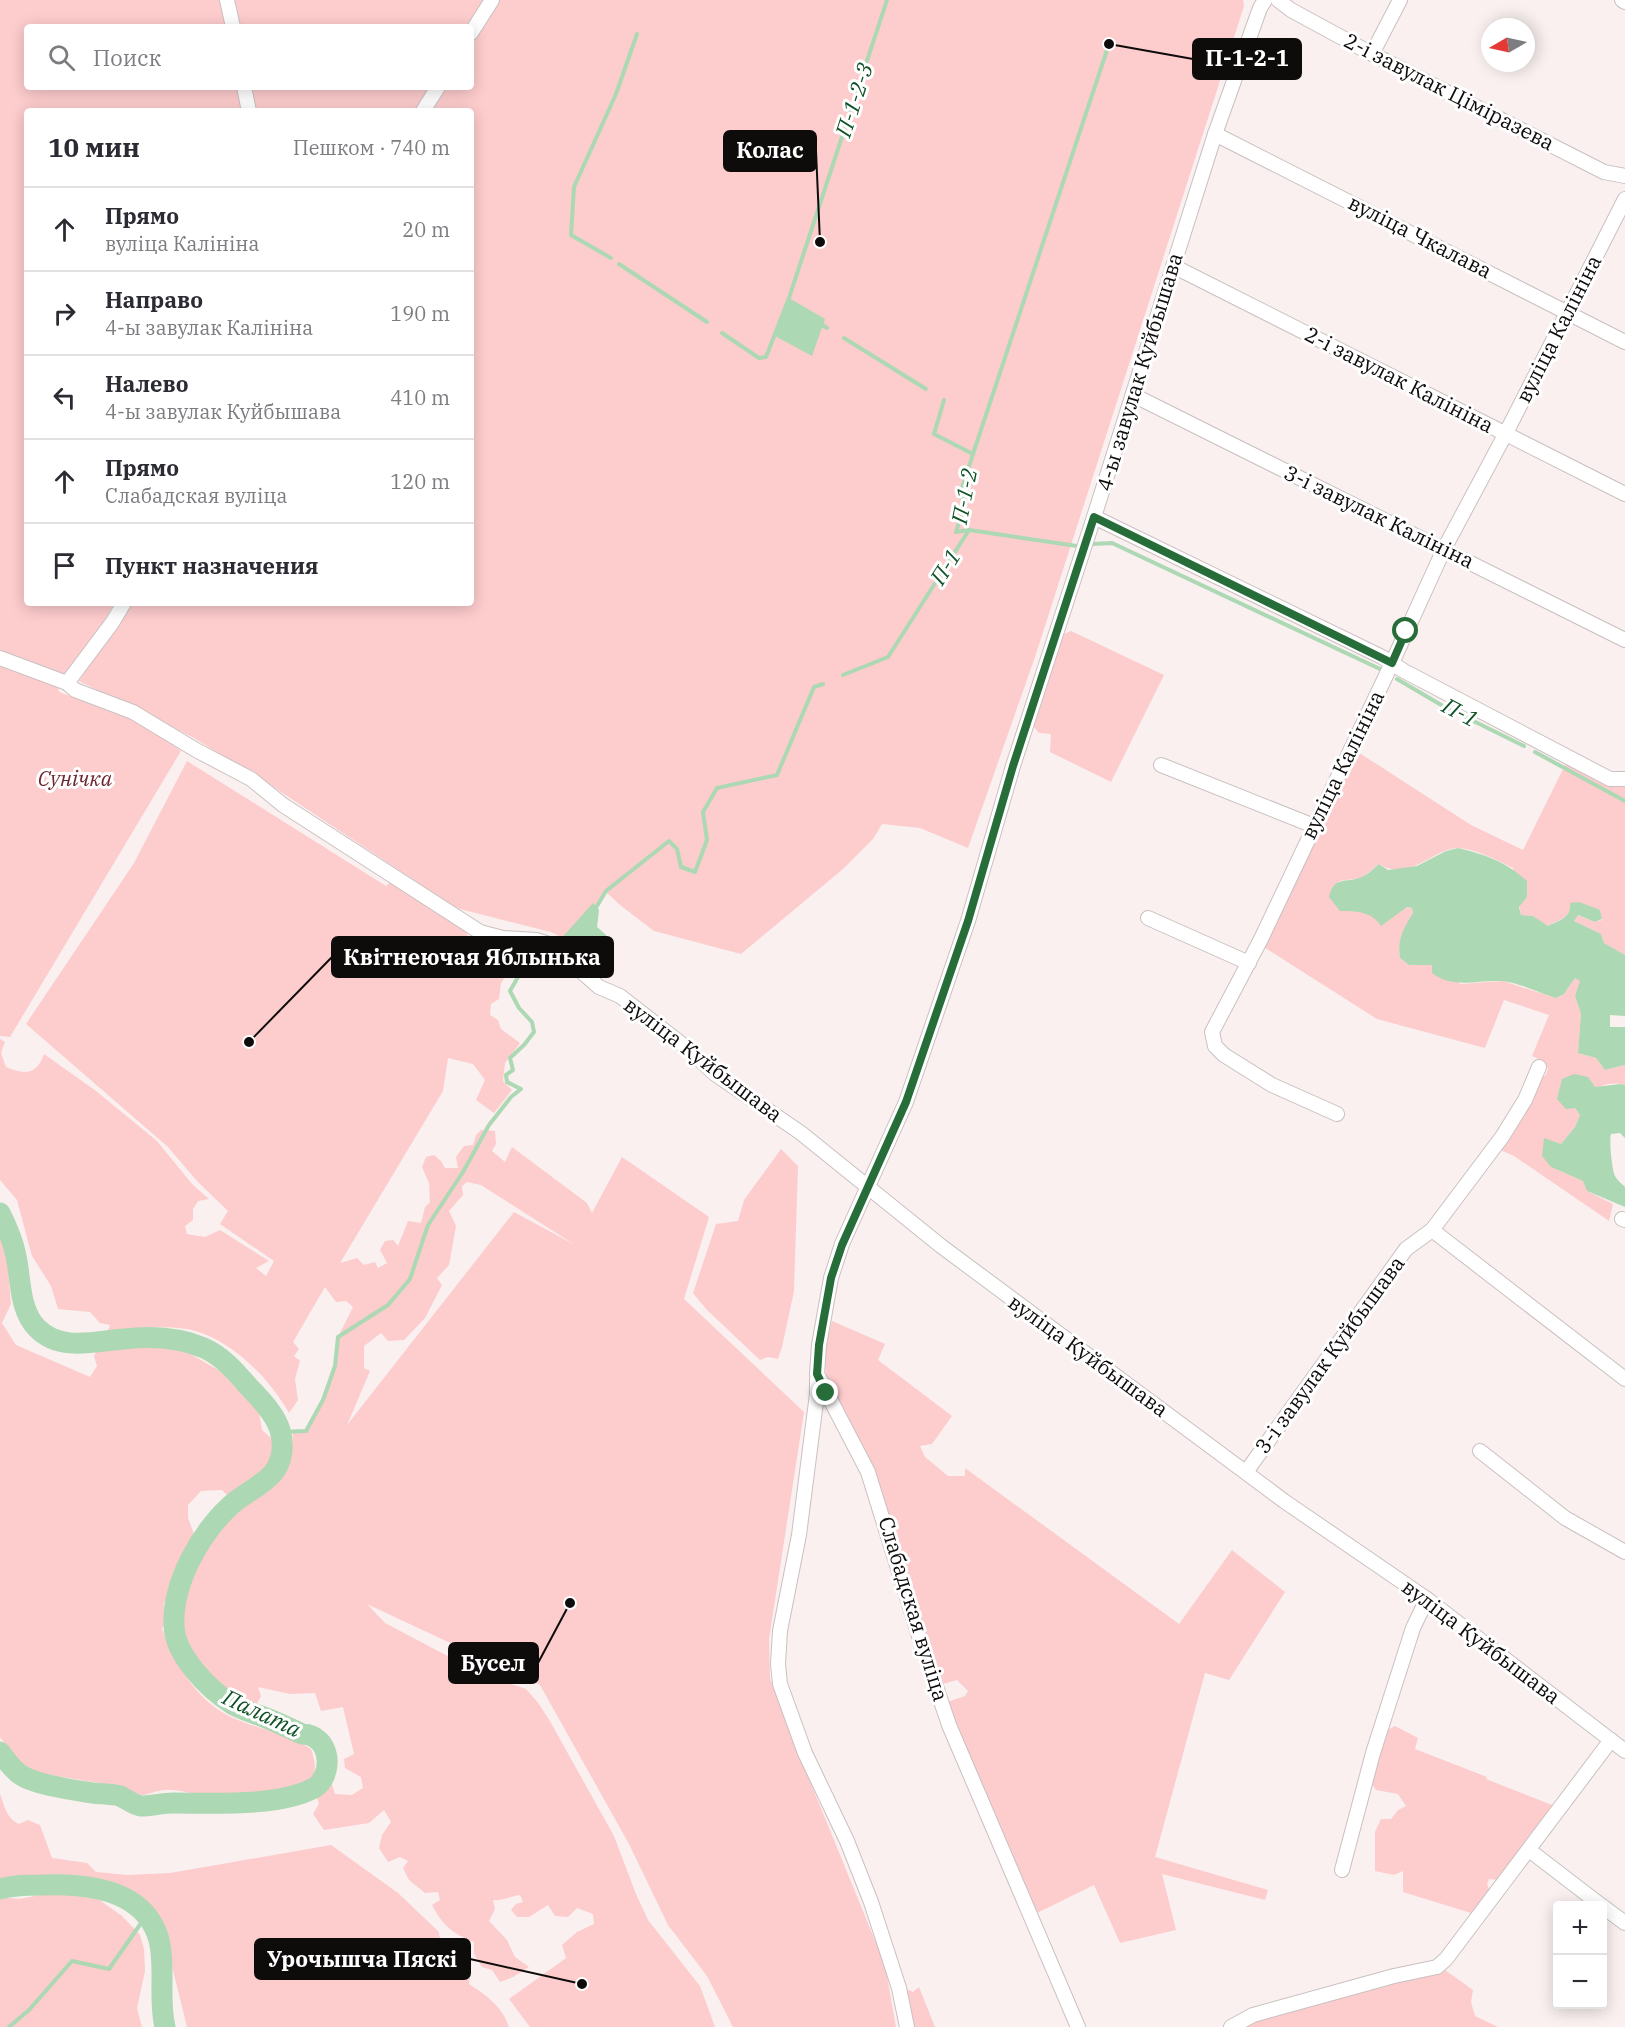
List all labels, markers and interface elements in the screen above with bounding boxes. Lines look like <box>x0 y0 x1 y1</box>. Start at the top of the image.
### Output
north arrow <box>1481 18 1535 72</box>
search box <box>24 24 474 90</box>
street label: 2-і завулак Ціміразева <box>1339 26 1559 156</box>
callout: П-1-2-1 <box>1193 39 1301 79</box>
icon: search <box>45 41 78 74</box>
text: Поиск <box>93 43 161 72</box>
text: П-1-2-1 <box>1205 43 1289 72</box>
water label: П-1-2-3 <box>828 59 879 141</box>
text: 10 мин <box>48 130 140 164</box>
callout: Колас <box>724 131 816 171</box>
text: Пешком · 740 m <box>293 134 450 161</box>
text: Колас <box>736 135 804 164</box>
street label: вуліца Чкалава <box>1344 188 1497 284</box>
text: Прямо <box>105 201 179 230</box>
icon: ahead <box>48 213 81 246</box>
text: 20 m <box>402 216 450 243</box>
text: вуліца Калініна <box>105 230 259 257</box>
street label: 4-ы завулак Куйбышава <box>1089 249 1189 494</box>
street label: вуліца Калініна <box>1509 250 1607 407</box>
text: Направо <box>105 285 203 314</box>
icon: right <box>48 297 81 330</box>
text: 190 m <box>390 300 450 327</box>
text: 4-ы завулак Калініна <box>105 314 313 341</box>
street label: 2-і завулак Калініна <box>1300 319 1499 439</box>
text: Налево <box>105 369 189 398</box>
icon: left <box>48 381 81 414</box>
text: 410 m <box>390 384 450 411</box>
text: 4-ы завулак Куйбышава <box>105 398 341 425</box>
text: Прямо <box>105 453 179 482</box>
street label: 3-і завулак Калініна <box>1280 458 1479 574</box>
icon: ahead <box>48 465 81 498</box>
water label: П-1-2 <box>944 466 983 527</box>
text: 120 m <box>390 468 450 495</box>
text: Слабадская вуліца <box>105 482 287 509</box>
water label: П-1 <box>922 544 966 591</box>
icon: arrive <box>48 549 81 582</box>
text: Пункт назначения <box>105 551 319 580</box>
route start <box>1392 617 1418 643</box>
street label: вуліца Калініна <box>1294 686 1390 844</box>
water label: П-1 <box>1437 690 1483 733</box>
park label: Сунічка <box>38 764 113 792</box>
callout: Квітнеючая Яблынька <box>332 937 613 977</box>
text: Квітнеючая Яблынька <box>343 942 601 971</box>
street label: вуліца Куйбышава <box>619 990 788 1128</box>
street label: 3-і завулак Куйбышава <box>1248 1250 1410 1459</box>
street label: вуліца Куйбышава <box>1003 1288 1174 1423</box>
route end <box>812 1379 838 1405</box>
street label: Слабадская вуліца <box>873 1513 955 1704</box>
street label: вуліца Куйбышава <box>1397 1572 1566 1710</box>
callout: Бусел <box>449 1643 538 1683</box>
text: Бусел <box>461 1648 525 1677</box>
water label: Палата <box>218 1681 306 1743</box>
map controls <box>1553 1901 1607 2009</box>
button: + <box>1553 1901 1607 1955</box>
callout: Урочышча Пяскі <box>255 1939 470 1979</box>
text: Урочышча Пяскі <box>267 1944 457 1973</box>
button: − <box>1553 1955 1607 2009</box>

